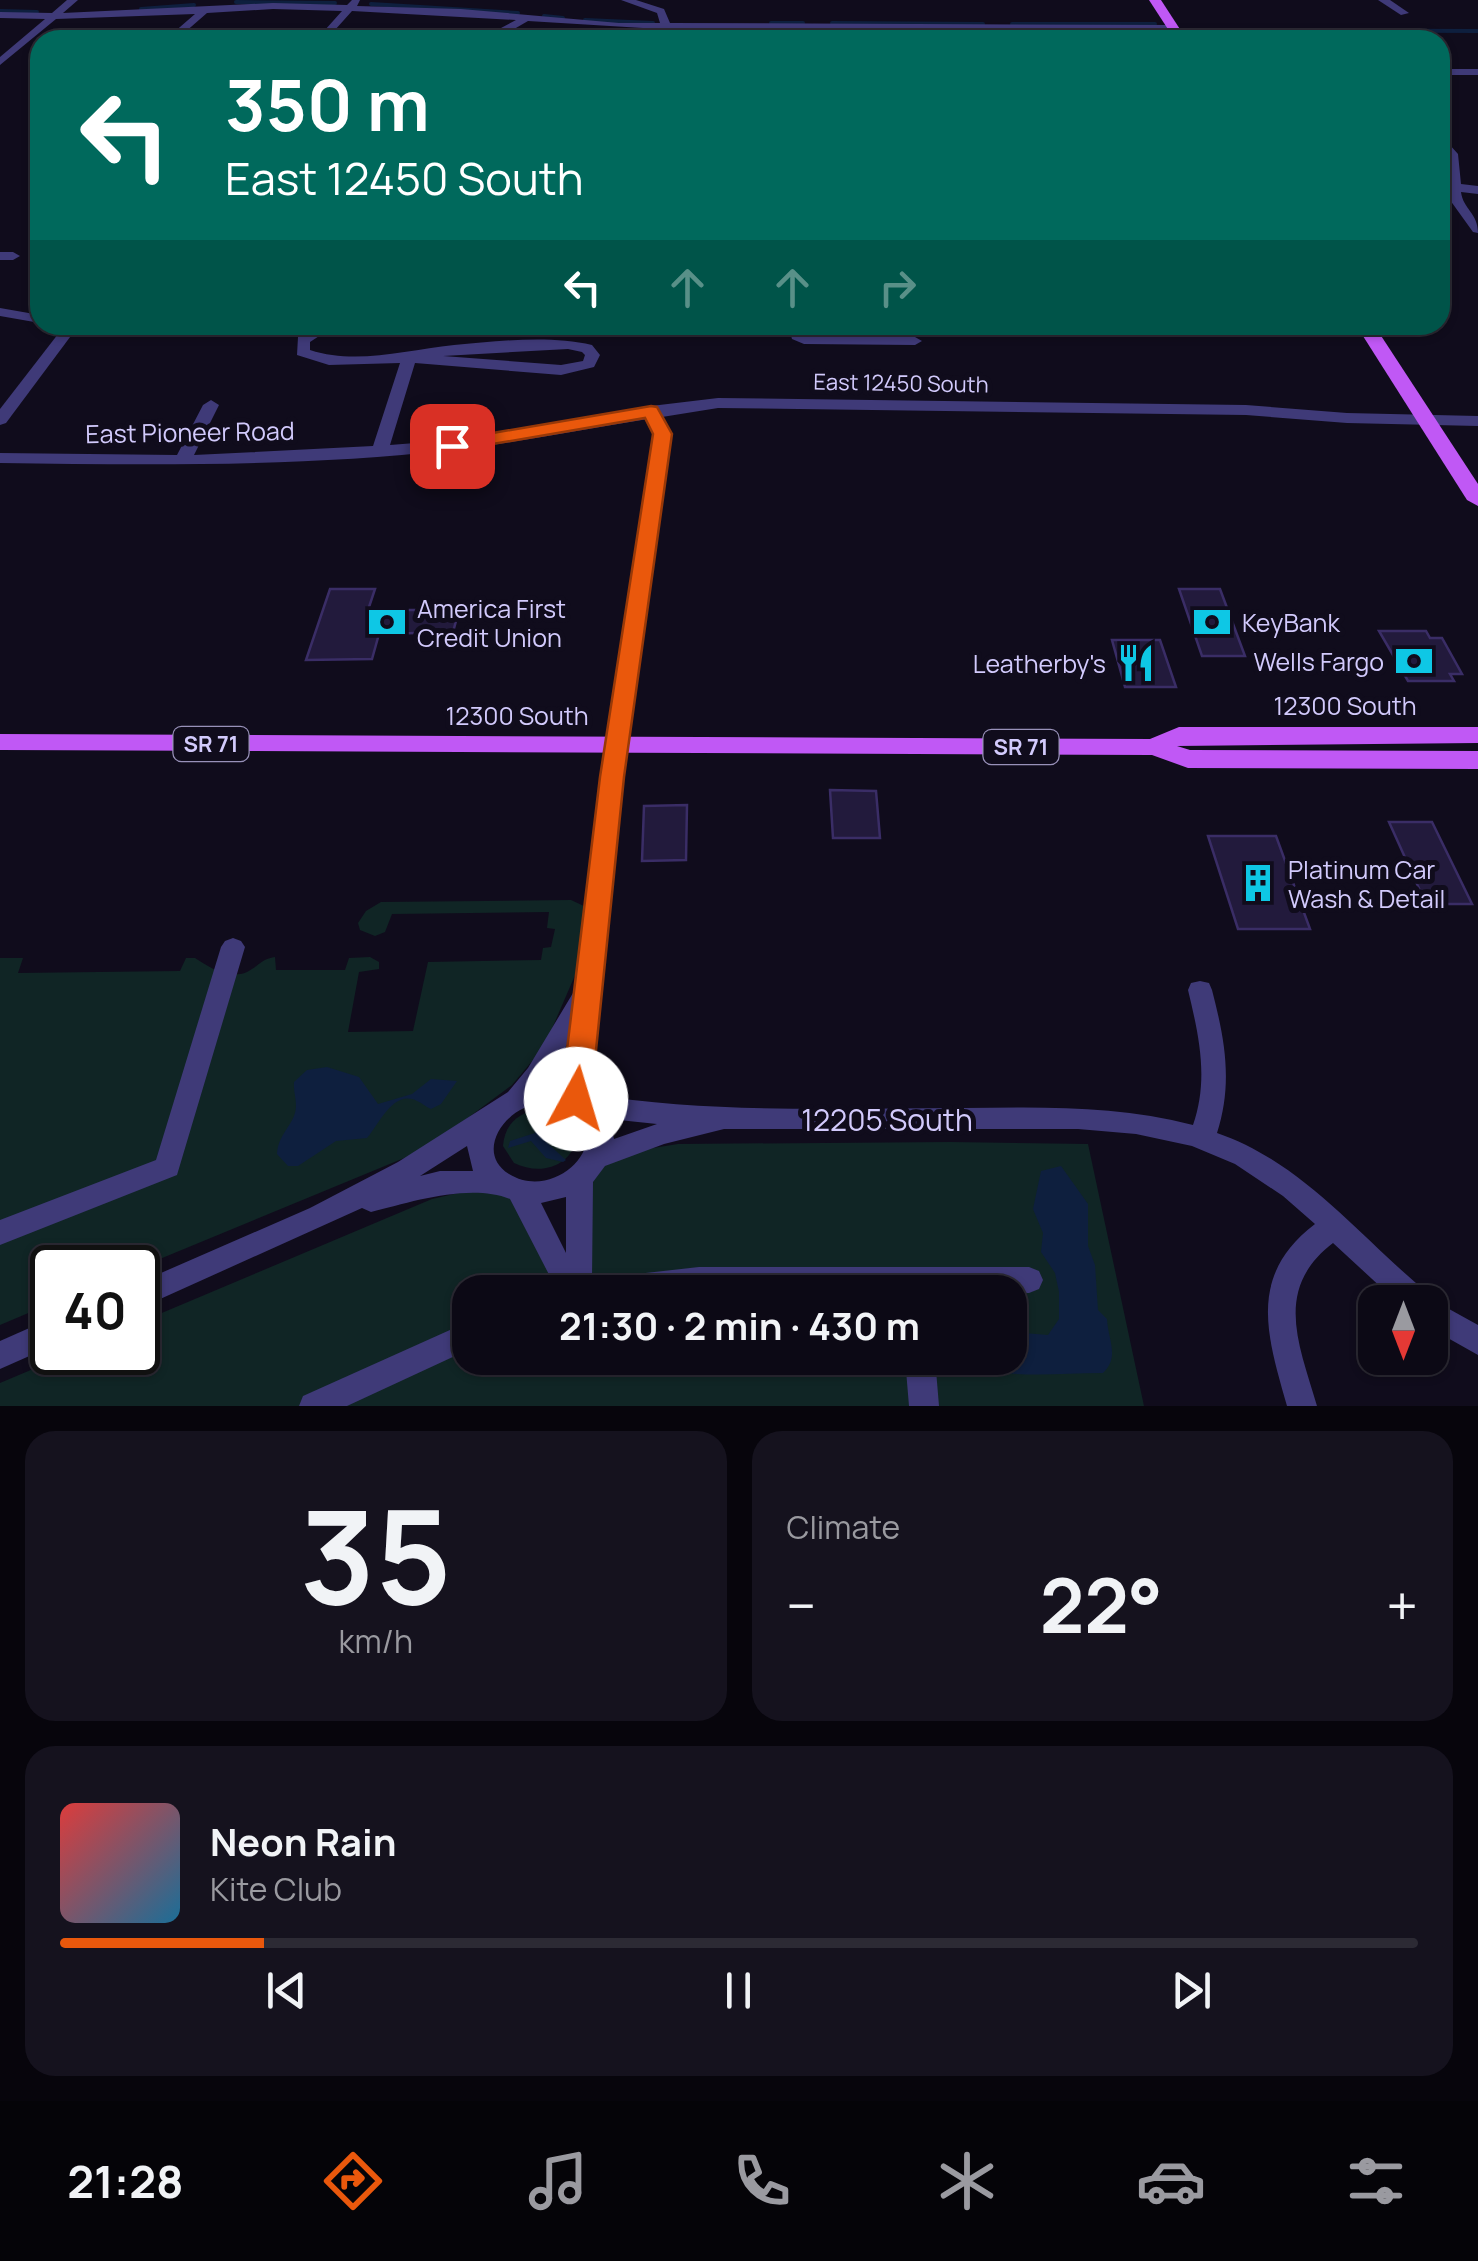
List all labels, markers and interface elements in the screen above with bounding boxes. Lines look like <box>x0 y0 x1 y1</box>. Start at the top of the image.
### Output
text: 350 m <box>225 56 430 152</box>
icon: left <box>60 70 190 200</box>
text: East 12450 South <box>225 147 583 209</box>
icon: left <box>555 260 610 315</box>
icon: ahead <box>660 260 715 315</box>
icon: ahead <box>765 260 820 315</box>
icon: right <box>870 260 925 315</box>
street label: East 12450 South <box>813 366 989 400</box>
pin <box>410 404 495 489</box>
street label: East Pioneer Road <box>85 413 295 451</box>
icon: arrive <box>425 419 480 474</box>
place label: America First Credit Union <box>417 591 566 655</box>
bank icon: America First Credit Union <box>366 601 408 643</box>
bank icon: KeyBank <box>1191 601 1233 643</box>
place label: KeyBank <box>1242 605 1340 640</box>
bank icon: Wells Fargo <box>1393 640 1435 682</box>
restaurant icon: Leatherby's <box>1115 642 1157 684</box>
place label: Wells Fargo <box>1254 644 1384 679</box>
place label: Leatherby's <box>973 646 1106 681</box>
street label: 12300 South <box>1273 688 1417 723</box>
street label: 12300 South <box>445 698 589 733</box>
road number: SR 71 <box>174 727 248 761</box>
road number: SR 71 <box>984 730 1058 764</box>
place label: Platinum Car Wash & Detail <box>1288 852 1445 916</box>
building icon: Platinum Car Wash & Detail <box>1237 862 1279 904</box>
position arrow <box>524 1047 628 1151</box>
street label: 12205 South <box>801 1099 973 1140</box>
speed limit sign: 40 <box>30 1245 160 1375</box>
north arrow <box>1358 1285 1448 1375</box>
map controls <box>1358 1285 1448 1375</box>
text: 21:30 · 2 min · 430 m <box>559 1299 920 1351</box>
text: 35 <box>300 1465 452 1643</box>
text: Climate <box>787 1505 900 1549</box>
text: 22° <box>1040 1553 1163 1656</box>
text: − <box>787 1567 816 1643</box>
text: + <box>1386 1567 1418 1643</box>
text: km/h <box>339 1619 413 1663</box>
text: Neon Rain <box>210 1815 396 1867</box>
text: Kite Club <box>210 1867 342 1911</box>
icon: previous <box>259 1963 314 2018</box>
icon: pause <box>711 1963 766 2018</box>
icon: next <box>1164 1963 1219 2018</box>
icon: directions <box>318 2146 388 2216</box>
icon: music <box>523 2146 593 2216</box>
icon: phone <box>727 2146 797 2216</box>
icon: climate <box>932 2146 1002 2216</box>
icon: car <box>1136 2146 1206 2216</box>
icon: filters <box>1341 2146 1411 2216</box>
text: 21:28 <box>67 2150 184 2212</box>

